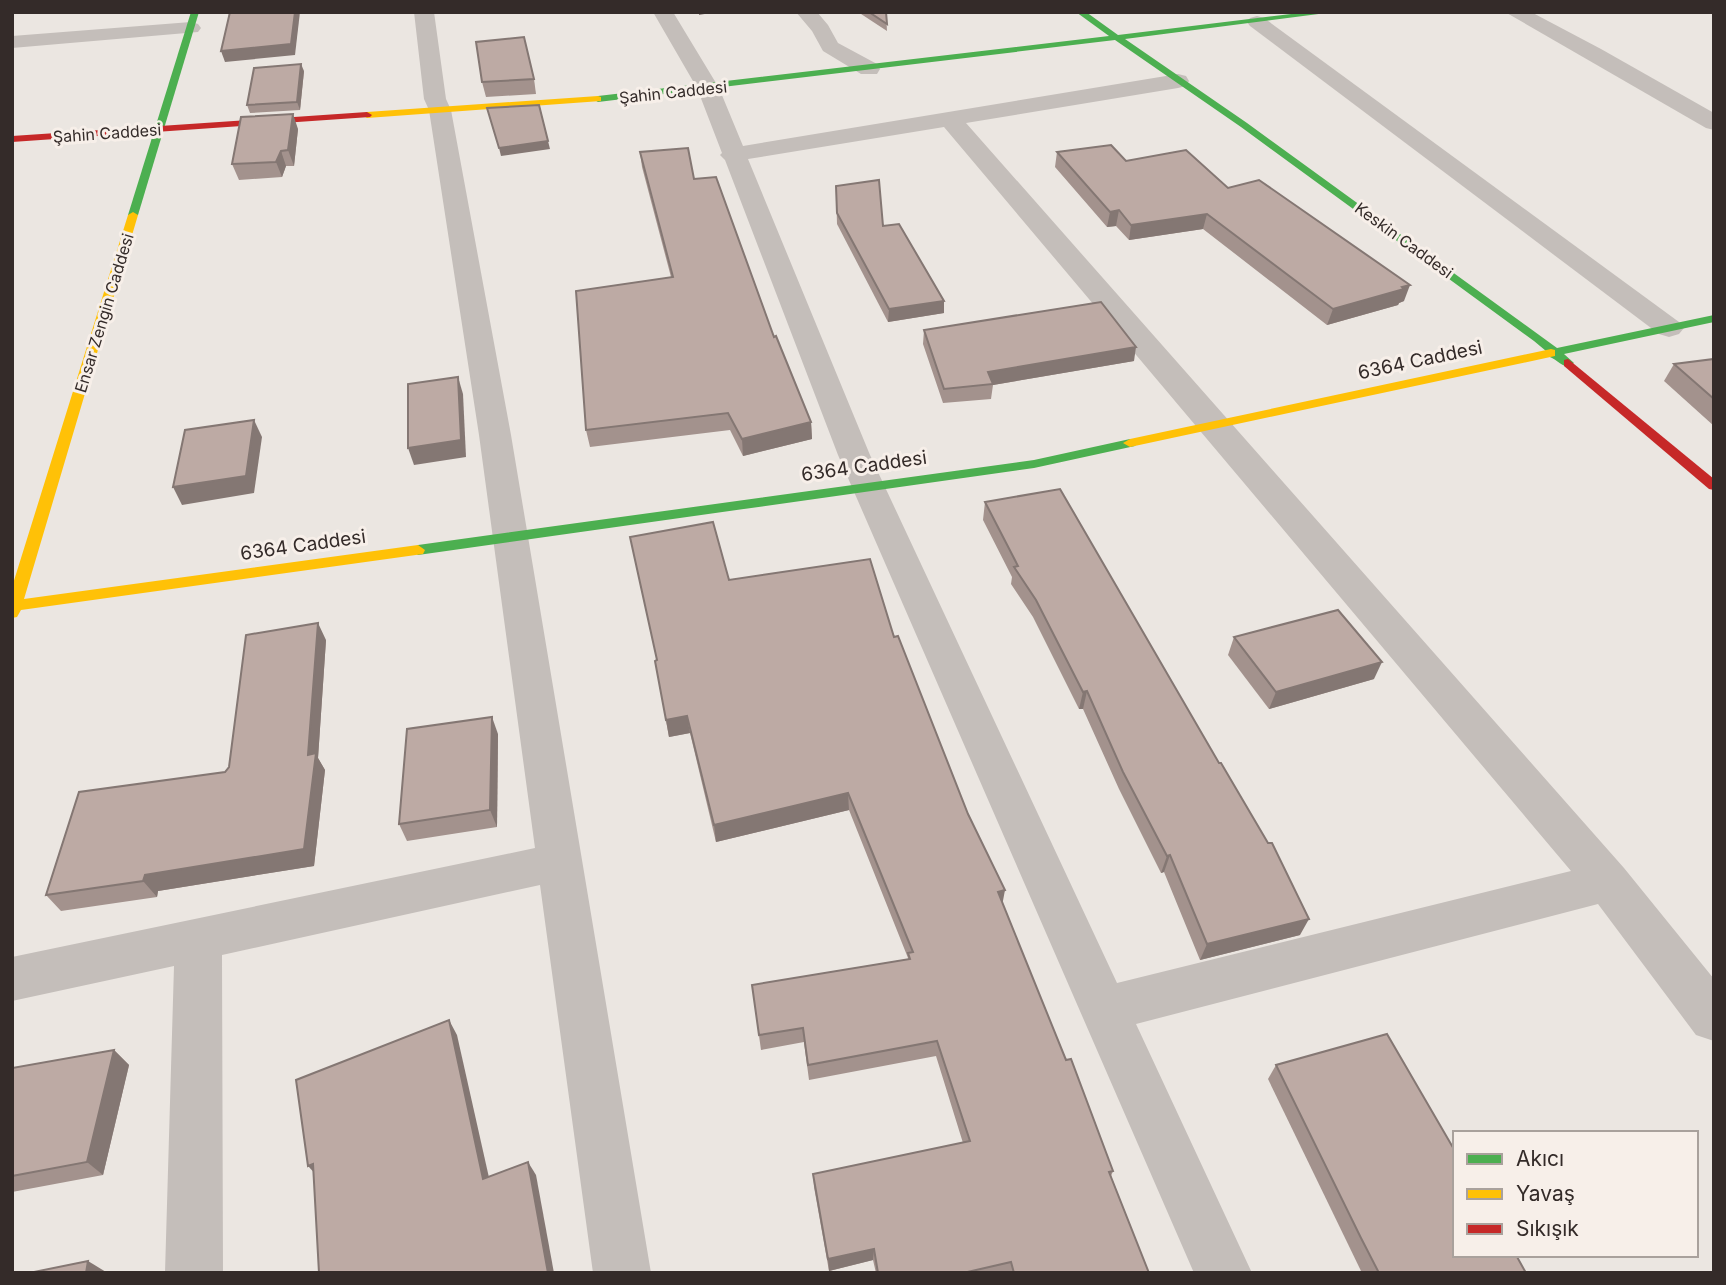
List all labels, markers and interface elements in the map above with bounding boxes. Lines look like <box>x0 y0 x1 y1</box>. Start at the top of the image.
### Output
street label: Şahin Caddesi <box>618 76 728 108</box>
street label: Şahin Caddesi <box>52 119 162 147</box>
street label: Keskin Caddesi <box>1351 198 1457 282</box>
street label: Ensar Zengin Caddesi <box>70 231 138 395</box>
street label: 6364 Caddesi <box>1356 336 1484 384</box>
street label: 6364 Caddesi <box>800 446 928 486</box>
street label: 6364 Caddesi <box>239 525 367 565</box>
legend <box>1453 1131 1698 1257</box>
text: Akıcı <box>1516 1146 1564 1171</box>
text: Yavaş <box>1516 1181 1575 1206</box>
text: Sıkışık <box>1516 1216 1579 1241</box>

